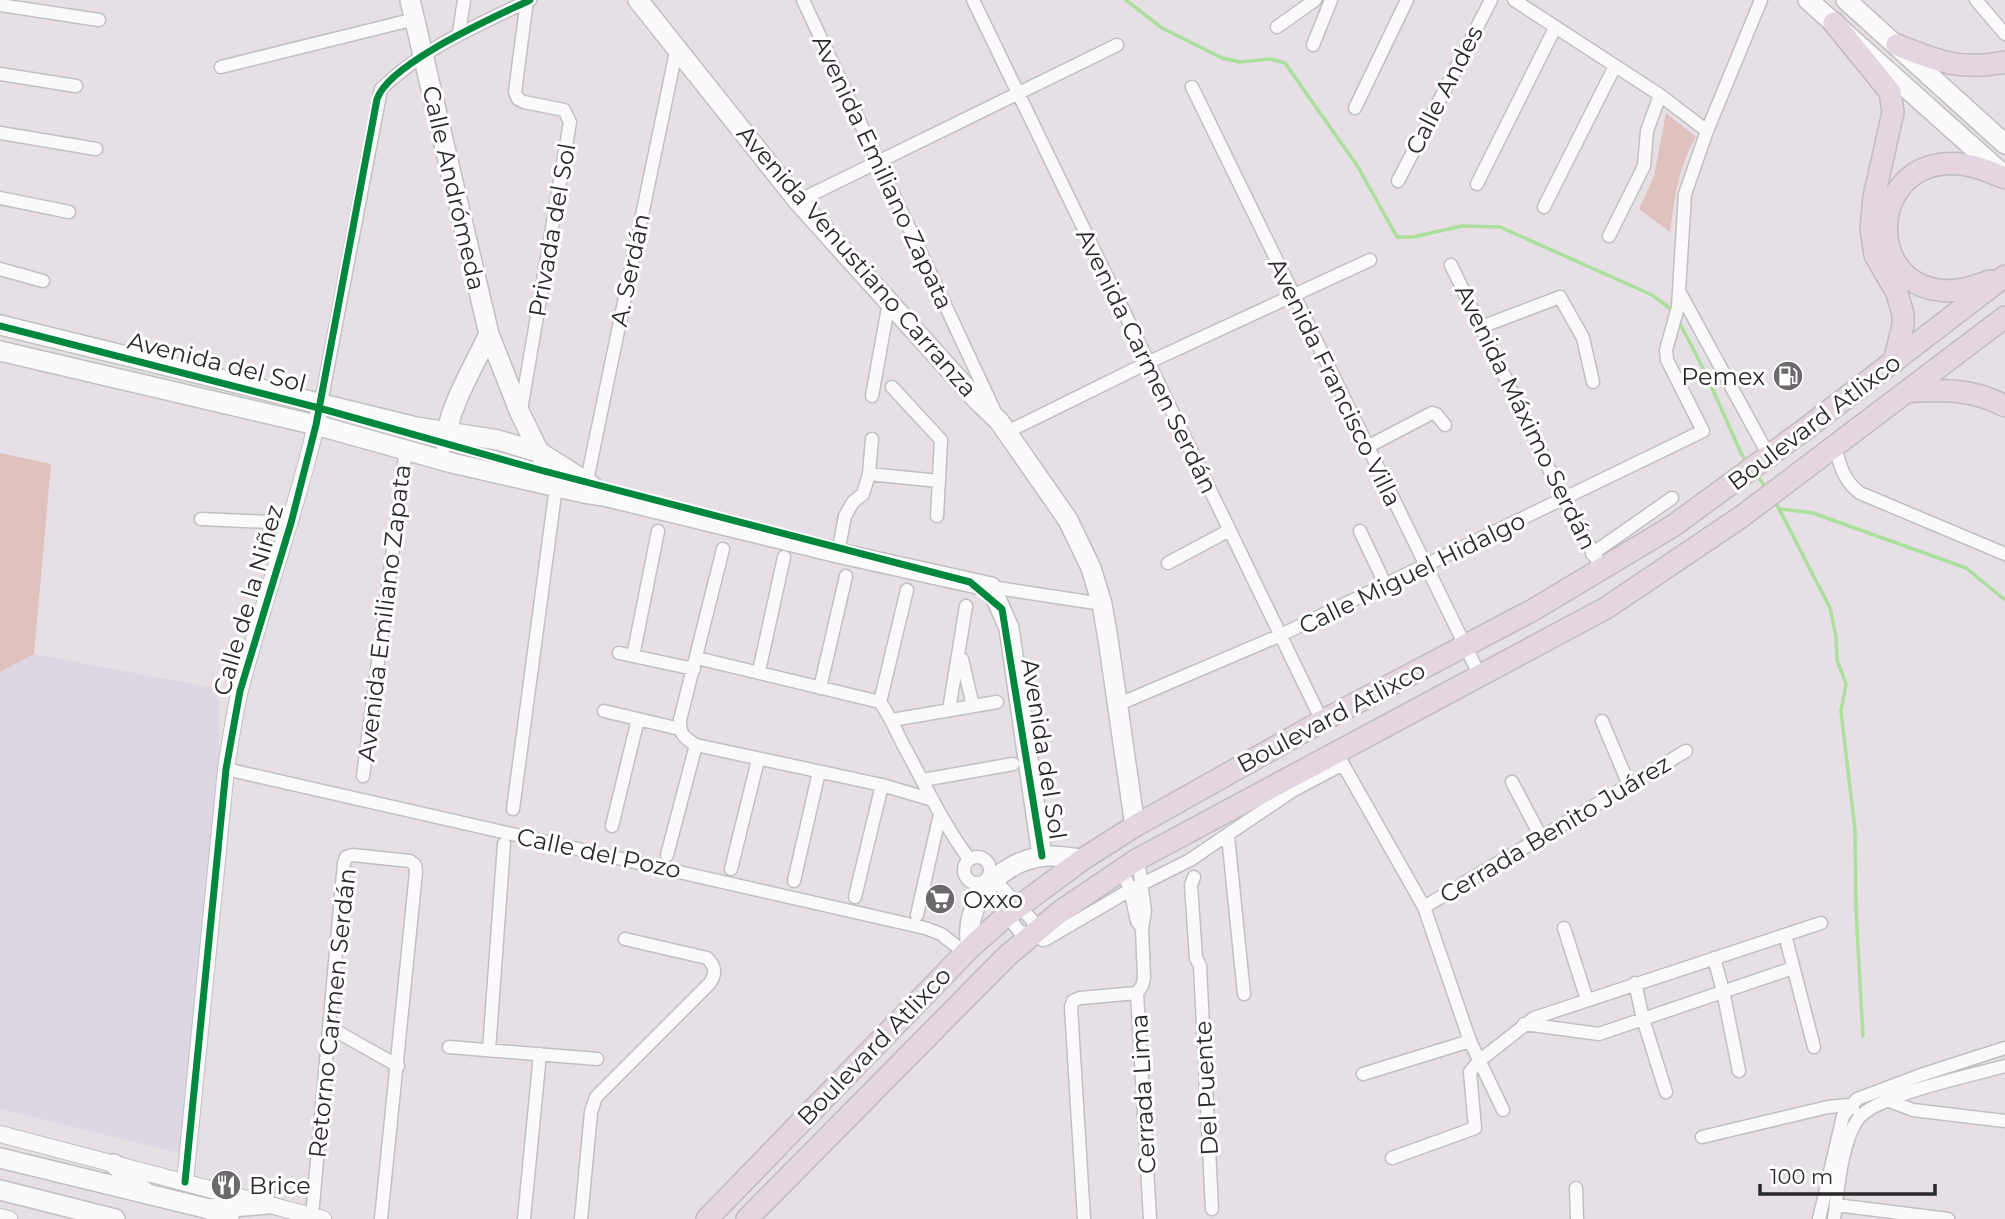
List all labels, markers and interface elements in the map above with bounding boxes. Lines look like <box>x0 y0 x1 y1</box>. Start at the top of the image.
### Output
street label: Calle Andes <box>1399 21 1489 159</box>
street label: Avenida Emiliano Zapata <box>807 30 959 314</box>
street label: Calle Andrómeda <box>416 83 492 293</box>
street label: Avenida Venustiano Carranza <box>731 119 983 403</box>
street label: Privada del Sol <box>522 141 582 319</box>
street label: A. Serdán <box>604 211 656 329</box>
street label: Avenida Carmen Serdán <box>1070 224 1224 498</box>
street label: Avenida Francisco Villa <box>1262 253 1408 511</box>
street label: Avenida Máximo Serdán <box>1449 280 1603 554</box>
street label: Avenida del Sol <box>125 326 309 398</box>
street label: Boulevard Atlixco <box>1722 348 1906 496</box>
fuel station icon: Pemex <box>1771 359 1805 393</box>
place label: Pemex <box>1681 362 1765 391</box>
street label: Avenida Emiliano Zapata <box>351 463 417 763</box>
street label: Calle de la Niñez <box>207 501 289 699</box>
street label: Calle Miguel Hidalgo <box>1294 506 1530 640</box>
street label: Boulevard Atlixco <box>1232 655 1430 779</box>
street label: Avenida del Sol <box>1015 656 1073 842</box>
street label: Cerrada Benito Juárez <box>1434 749 1676 909</box>
street label: Calle del Pozo <box>514 821 684 885</box>
street label: Retorno Carmen Serdán <box>302 867 362 1159</box>
supermarket icon: Oxxo <box>923 882 957 916</box>
place label: Oxxo <box>963 885 1023 914</box>
street label: Boulevard Atlixco <box>791 961 957 1131</box>
street label: Cerrada Lima <box>1124 1013 1162 1175</box>
street label: Del Puente <box>1188 1020 1224 1156</box>
scale bar <box>1760 1152 1935 1196</box>
text: 100 m <box>1770 1164 1833 1189</box>
restaurant icon: Brice <box>209 1168 243 1202</box>
place label: Brice <box>249 1171 311 1200</box>

